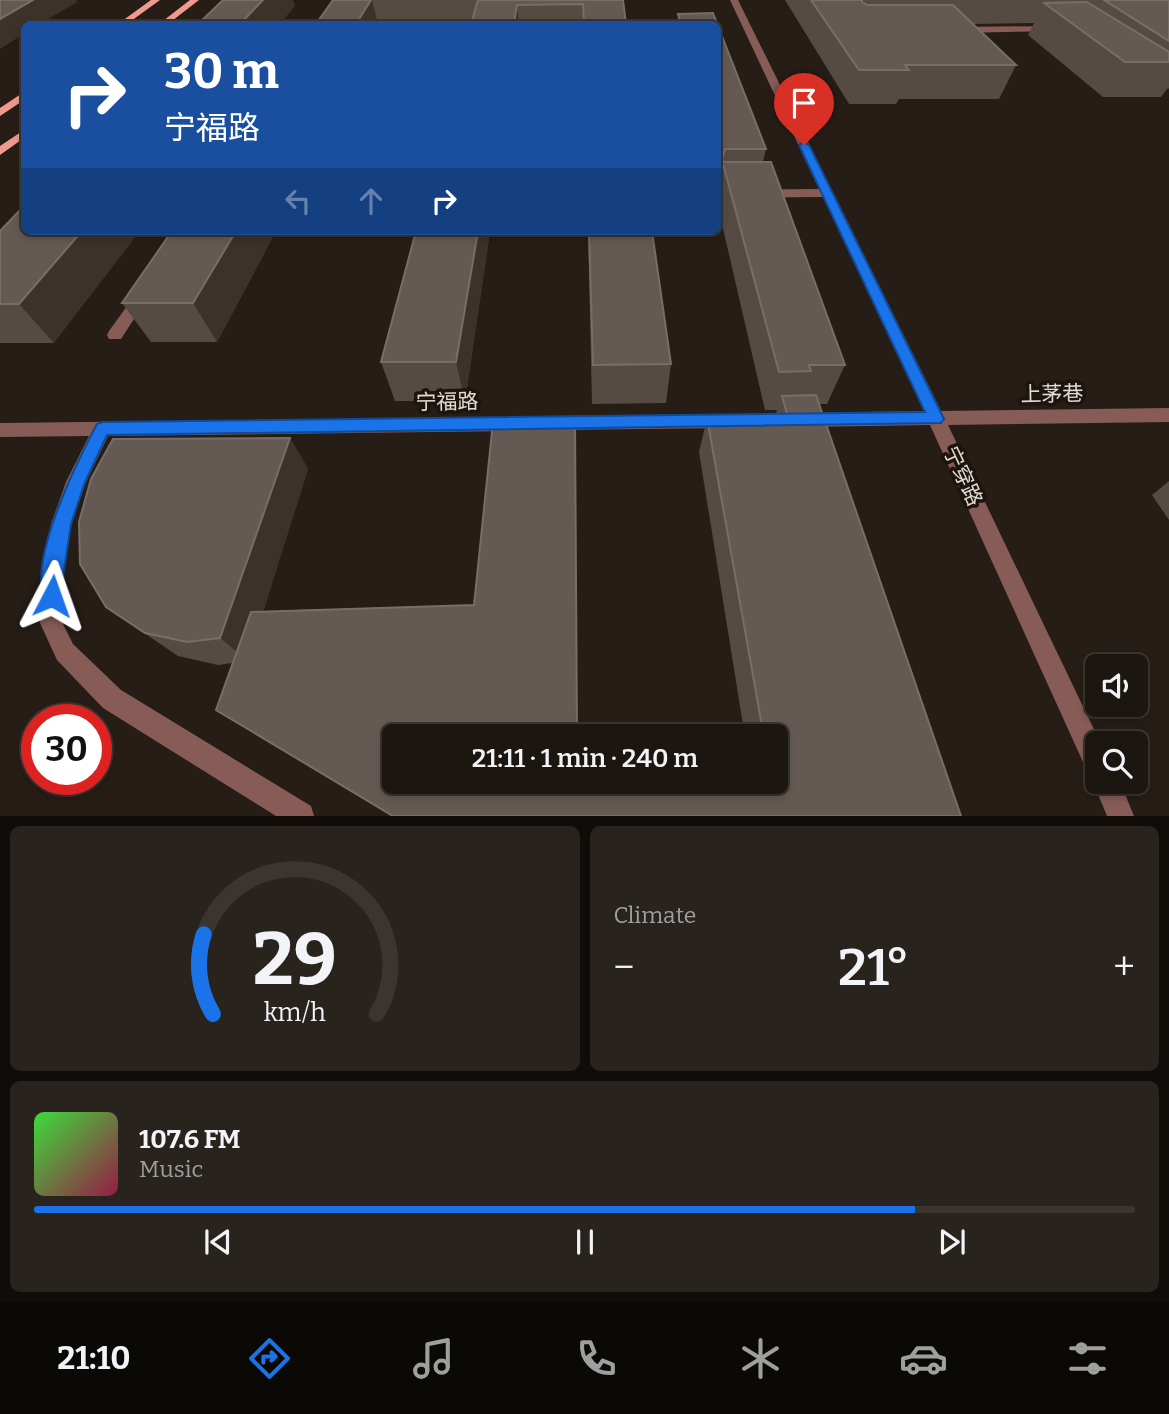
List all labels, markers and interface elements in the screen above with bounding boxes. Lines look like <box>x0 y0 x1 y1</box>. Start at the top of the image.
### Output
text: 30 m <box>164 42 279 101</box>
icon: right <box>49 49 140 140</box>
pin <box>774 73 834 145</box>
icon: arrive <box>785 84 823 122</box>
text: 宁福路 <box>164 109 260 147</box>
icon: left <box>279 182 317 220</box>
icon: ahead <box>352 182 390 220</box>
icon: right <box>425 182 463 220</box>
street label: 上茅巷 <box>1020 380 1084 408</box>
street label: 宁福路 <box>415 388 479 416</box>
street label: 宁穿路 <box>938 442 988 510</box>
position arrow <box>15 559 89 633</box>
map controls <box>1085 654 1148 794</box>
button: sound <box>1085 654 1148 717</box>
speed limit sign: 30 <box>21 704 112 795</box>
button: search <box>1085 731 1148 794</box>
text: 21:11 · 1 min · 240 m <box>472 743 698 774</box>
text: Climate <box>614 901 696 929</box>
text: 29 <box>253 917 337 1004</box>
text: 21° <box>838 936 910 999</box>
text: − <box>614 944 634 990</box>
text: + <box>1113 944 1135 990</box>
text: km/h <box>264 998 326 1028</box>
text: 107.6 FM <box>139 1124 241 1155</box>
text: Music <box>139 1155 203 1183</box>
icon: previous <box>199 1223 237 1261</box>
icon: pause <box>566 1223 604 1261</box>
icon: next <box>933 1223 971 1261</box>
icon: directions <box>245 1334 294 1383</box>
icon: music <box>409 1334 458 1383</box>
icon: phone <box>572 1334 621 1383</box>
icon: climate <box>736 1334 785 1383</box>
icon: car <box>899 1334 948 1383</box>
icon: filters <box>1063 1334 1112 1383</box>
text: 21:10 <box>57 1339 131 1377</box>

